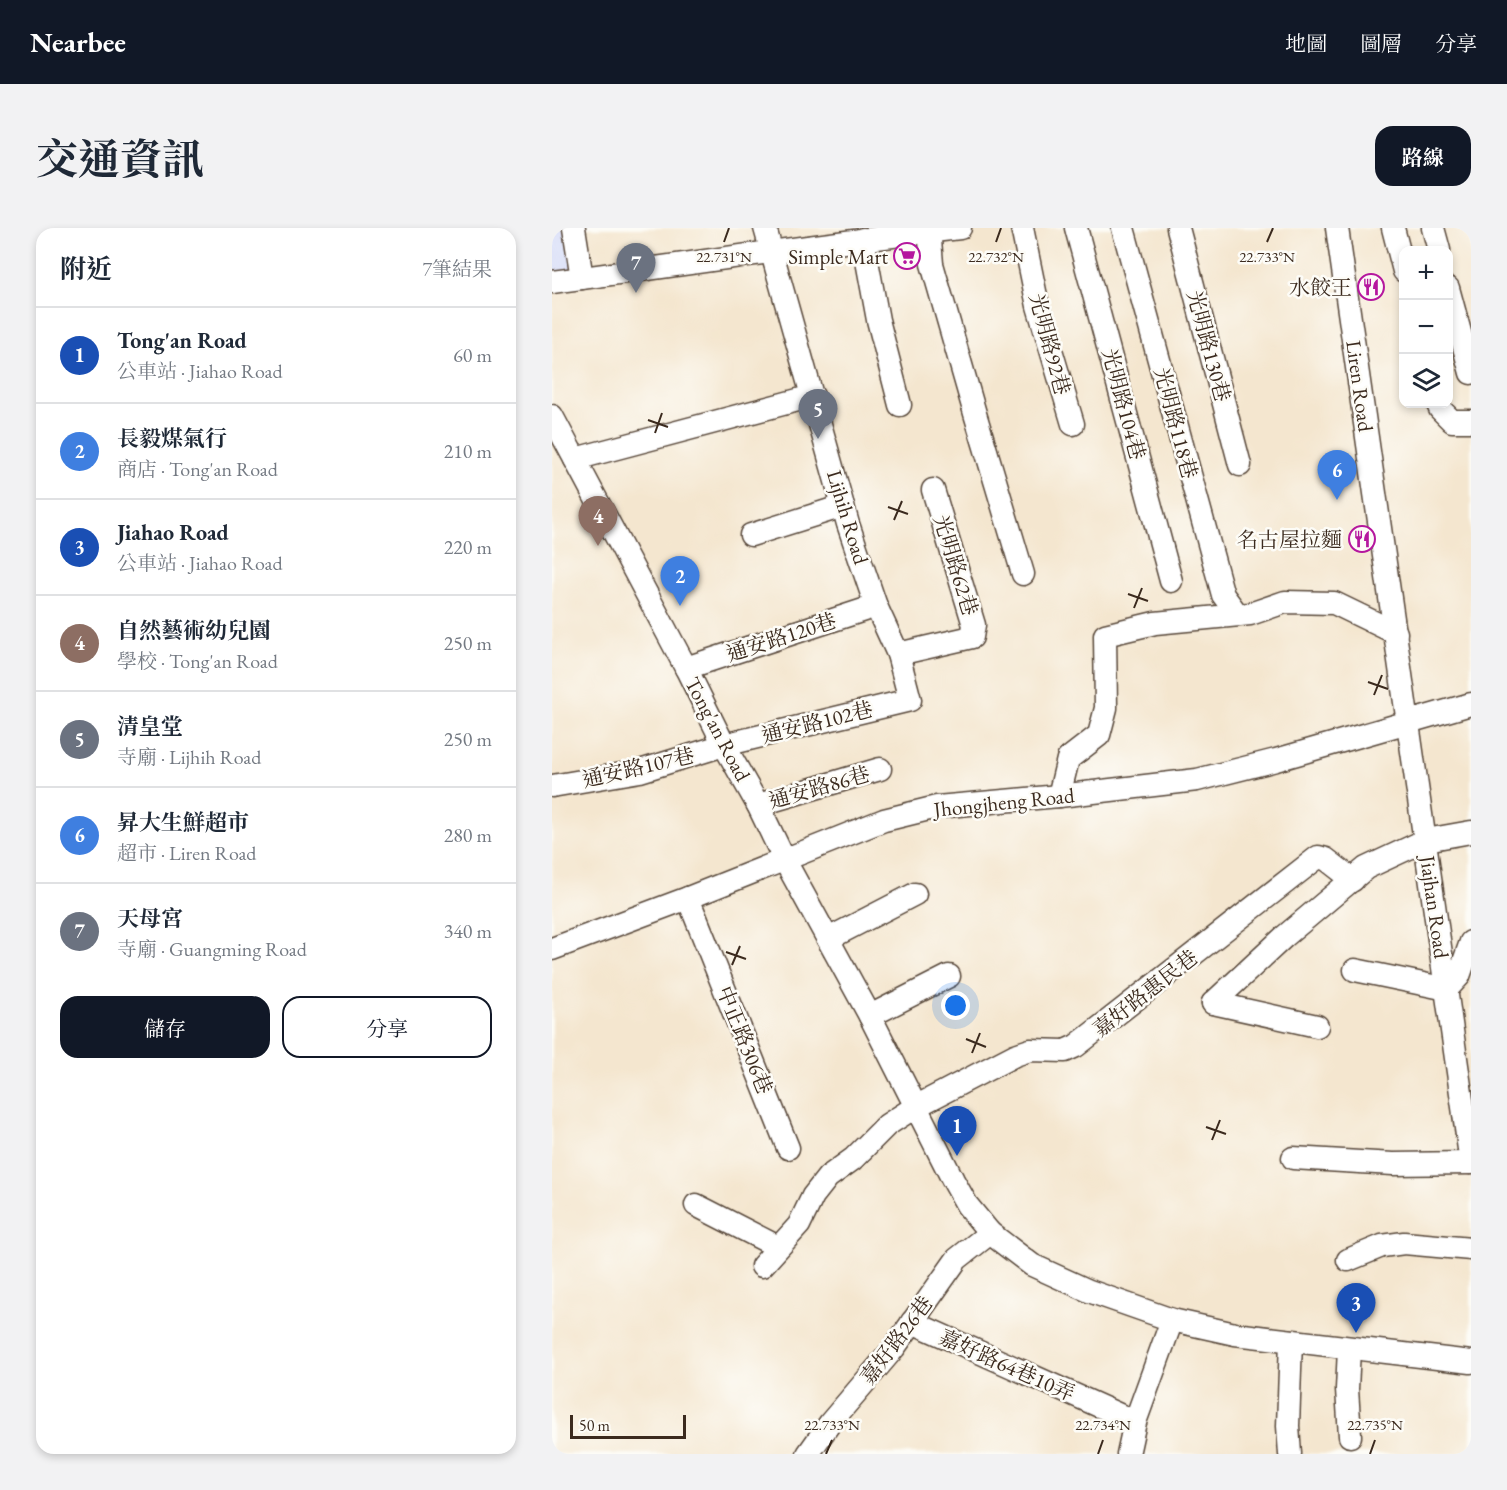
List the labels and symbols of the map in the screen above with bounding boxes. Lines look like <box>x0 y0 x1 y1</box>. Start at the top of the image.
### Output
supermarket icon: Simple Mart <box>892 241 922 271</box>
place label: Simple Mart <box>788 243 888 270</box>
pin: 7 <box>616 244 656 293</box>
text: 22.731°N <box>696 247 752 266</box>
text: 22.732°N <box>968 247 1024 266</box>
text: 22.733°N <box>1239 247 1295 266</box>
restaurant icon: 水餃王 <box>1356 272 1386 302</box>
place label: 水餃王 <box>1289 274 1352 301</box>
street label: 光明路130巷 <box>1181 287 1237 405</box>
street label: 光明路92巷 <box>1023 290 1077 398</box>
street label: Liren Road <box>1340 339 1380 434</box>
street label: 光明路104巷 <box>1096 345 1152 463</box>
street label: 光明路118巷 <box>1148 364 1204 482</box>
pin: 5 <box>798 390 838 439</box>
pin: 6 <box>1318 450 1356 500</box>
street label: Lijhih Road <box>821 467 875 568</box>
pin: 4 <box>578 496 618 546</box>
street label: 光明路62巷 <box>928 511 984 619</box>
restaurant icon: 名古屋拉麵 <box>1347 524 1377 554</box>
place label: 名古屋拉麵 <box>1237 526 1342 553</box>
pin: 2 <box>660 556 700 606</box>
street label: 通安路120巷 <box>722 607 840 667</box>
street label: Tong'an Road <box>679 672 757 786</box>
street label: 通安路102巷 <box>758 695 876 749</box>
street label: 通安路107巷 <box>579 741 697 793</box>
street label: 通安路86巷 <box>765 760 873 814</box>
street label: Jhongjheng Road <box>930 781 1076 823</box>
street label: Jiajhan Road <box>1414 852 1456 961</box>
street label: 嘉好路惠民巷 <box>1087 944 1203 1042</box>
street label: 中正路306巷 <box>711 982 779 1098</box>
your location <box>941 991 970 1020</box>
pin: 1 <box>938 1106 976 1156</box>
pin: 3 <box>1336 1284 1376 1333</box>
street label: 嘉好路26巷 <box>854 1290 938 1390</box>
street label: 嘉好路64巷10弄 <box>935 1323 1079 1407</box>
scale bar <box>570 1412 686 1440</box>
text: 22.733°N <box>804 1415 860 1434</box>
text: 22.734°N <box>1075 1415 1131 1434</box>
text: 22.735°N <box>1347 1415 1403 1434</box>

